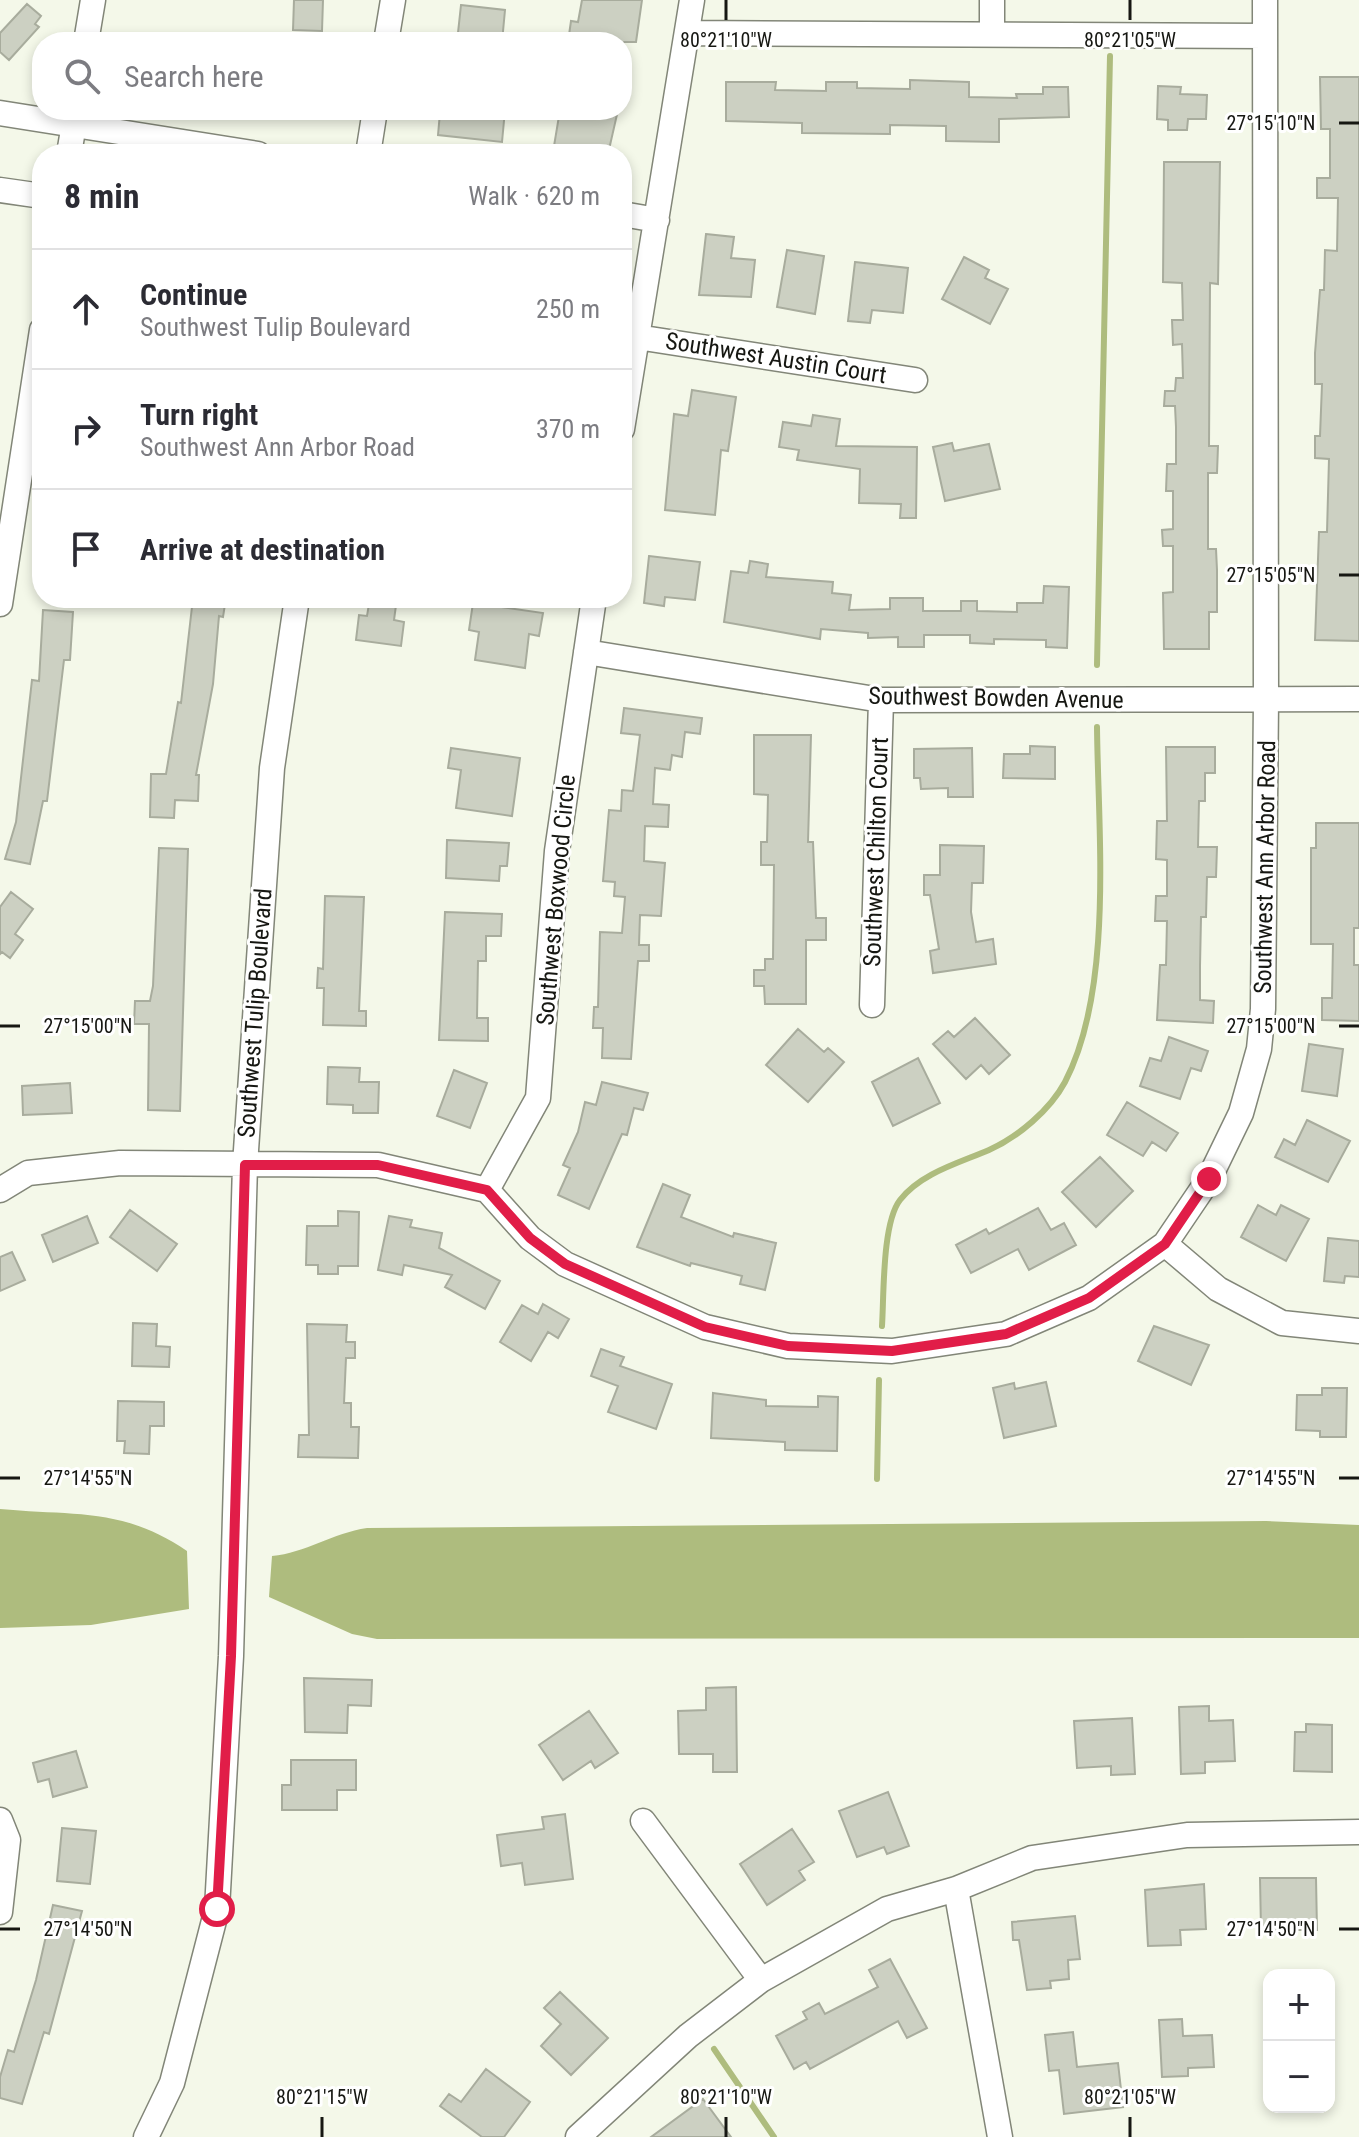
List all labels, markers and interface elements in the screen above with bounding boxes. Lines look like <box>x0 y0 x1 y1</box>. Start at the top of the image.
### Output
text: 80°21'10"W <box>680 28 772 52</box>
text: 80°21'05"W <box>1084 28 1176 52</box>
search box <box>32 32 632 120</box>
icon: search <box>60 54 104 98</box>
text: Search here <box>124 59 264 94</box>
text: 27°15'10"N <box>1226 111 1316 135</box>
text: 8 min <box>64 176 140 216</box>
text: Walk · 620 m <box>468 181 600 211</box>
text: Continue <box>140 277 247 312</box>
icon: ahead <box>64 287 108 331</box>
text: 250 m <box>536 294 600 324</box>
text: Southwest Tulip Boulevard <box>140 312 411 342</box>
street label: Southwest Austin Court <box>663 327 889 389</box>
text: Turn right <box>140 397 258 432</box>
icon: right <box>64 407 108 451</box>
text: 370 m <box>536 414 600 444</box>
text: Southwest Ann Arbor Road <box>140 432 415 462</box>
icon: arrive <box>64 527 108 571</box>
text: Arrive at destination <box>140 532 385 567</box>
text: 27°15'05"N <box>1226 563 1316 587</box>
street label: Southwest Bowden Avenue <box>868 682 1124 714</box>
street label: Southwest Chilton Court <box>858 737 894 967</box>
street label: Southwest Ann Arbor Road <box>1249 740 1281 994</box>
street label: Southwest Boxwood Circle <box>531 773 581 1027</box>
street label: Southwest Tulip Boulevard <box>232 887 278 1139</box>
text: 27°15'00"N <box>43 1014 133 1038</box>
text: 27°15'00"N <box>1226 1014 1316 1038</box>
route end <box>1191 1161 1227 1197</box>
text: 27°14'55"N <box>43 1466 133 1490</box>
text: 27°14'55"N <box>1226 1466 1316 1490</box>
route start <box>199 1891 235 1927</box>
text: 27°14'50"N <box>43 1917 133 1941</box>
text: 27°14'50"N <box>1226 1917 1316 1941</box>
map controls <box>1263 1969 1335 2113</box>
button: + <box>1263 1969 1335 2041</box>
button: − <box>1263 2041 1335 2113</box>
text: 80°21'15"W <box>276 2085 368 2109</box>
text: 80°21'10"W <box>680 2085 772 2109</box>
text: 80°21'05"W <box>1084 2085 1176 2109</box>

